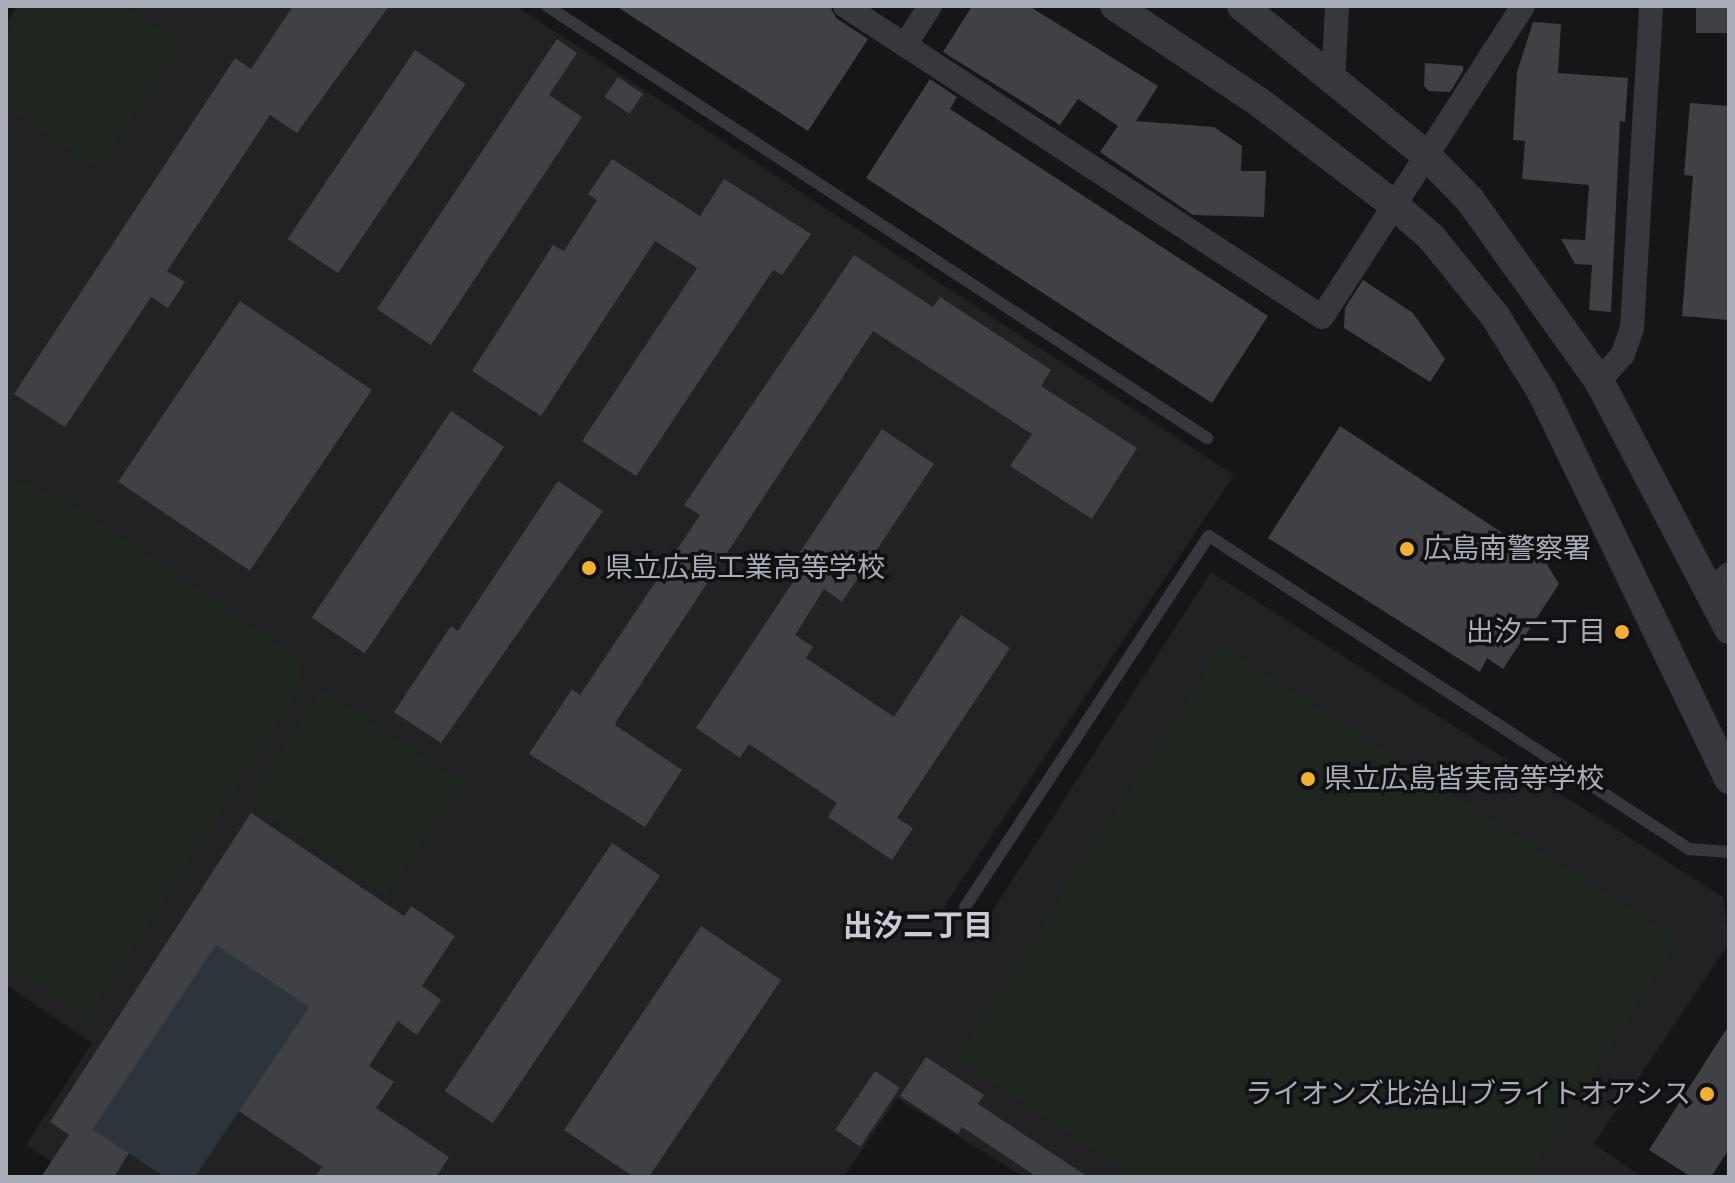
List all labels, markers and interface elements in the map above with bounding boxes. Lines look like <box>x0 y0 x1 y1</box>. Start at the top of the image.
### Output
place label: 広島南警察署 <box>1423 532 1591 566</box>
marker: 広島南警察署 <box>1398 540 1416 558</box>
place label: 県立広島工業高等学校 <box>605 551 885 585</box>
marker: 県立広島工業高等学校 <box>580 559 598 577</box>
place label: 出汐二丁目 <box>1466 615 1606 649</box>
marker: 出汐二丁目 <box>1613 623 1631 641</box>
place label: 県立広島皆実高等学校 <box>1324 762 1604 796</box>
marker: 県立広島皆実高等学校 <box>1299 770 1317 788</box>
district label: 出汐二丁目 <box>843 909 993 945</box>
place label: ライオンズ比治山ブライトオアシス <box>1243 1077 1691 1111</box>
marker: ライオンズ比治山ブライトオアシス <box>1698 1085 1716 1103</box>

